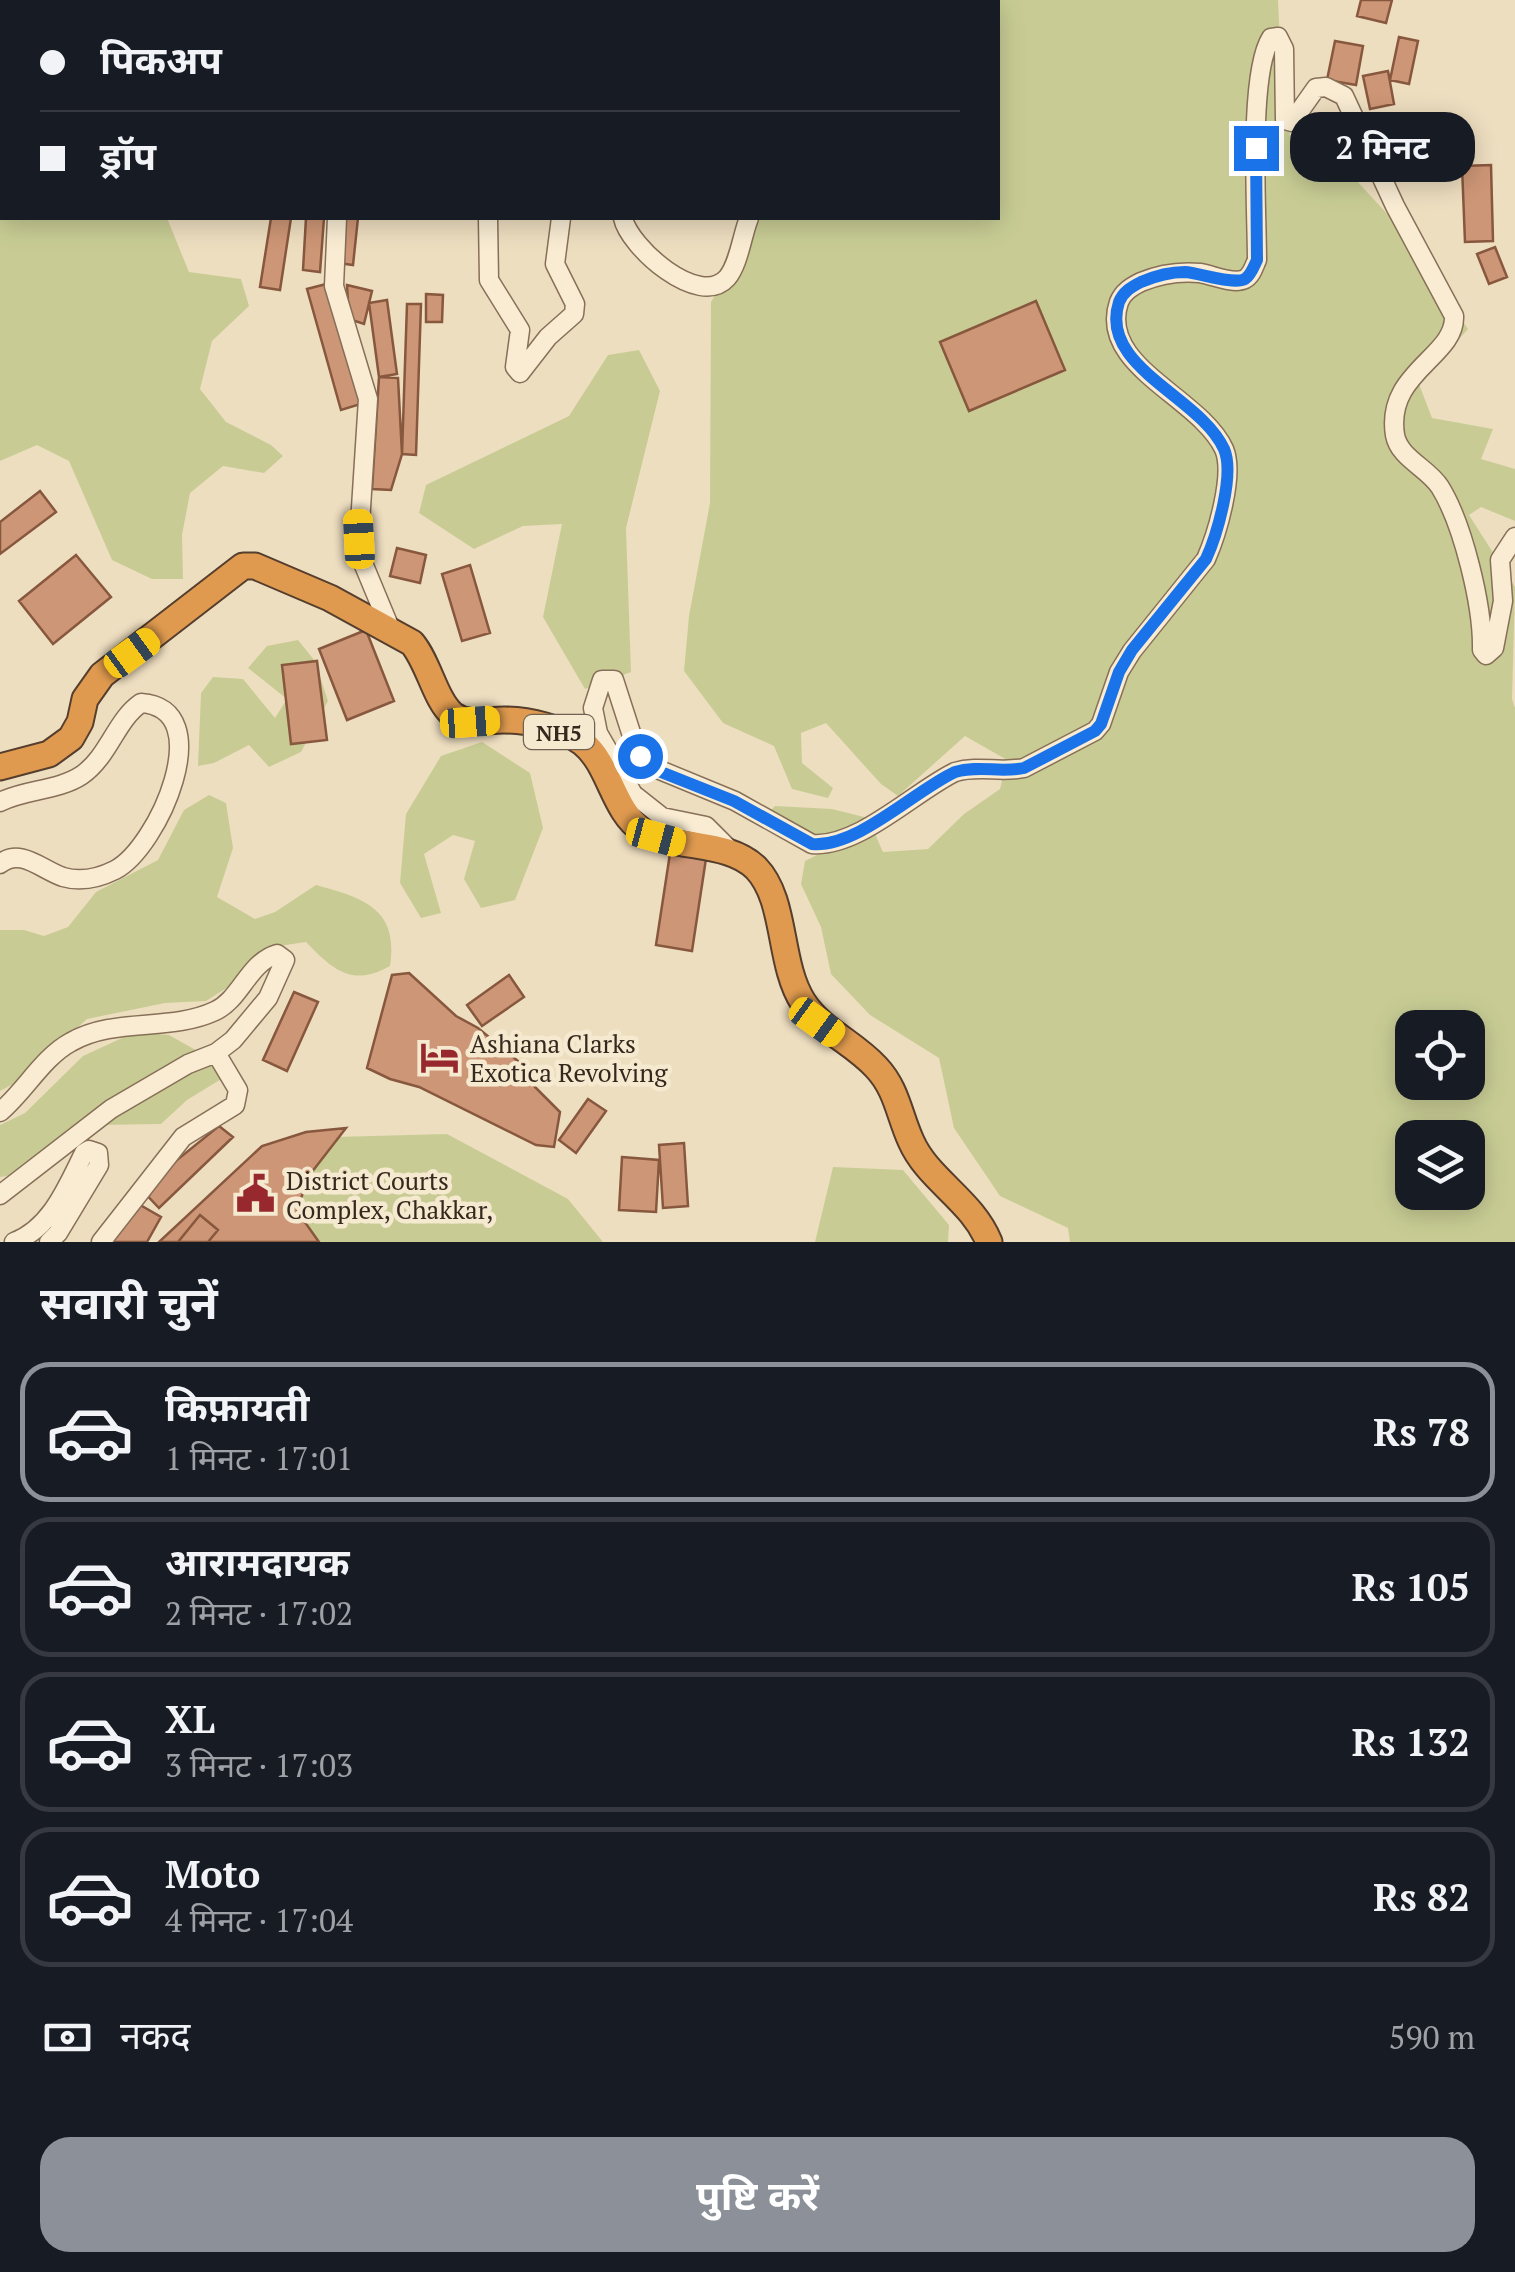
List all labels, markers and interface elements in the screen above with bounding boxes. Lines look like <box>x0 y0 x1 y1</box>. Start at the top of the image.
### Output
text: पिकअप <box>100 35 222 85</box>
callout: 2 मिनट <box>1291 113 1476 183</box>
route end <box>1234 126 1279 171</box>
text: 2 मिनट <box>1336 126 1429 168</box>
text: ड्रॉप <box>100 131 156 181</box>
car <box>342 508 376 570</box>
car <box>99 623 165 683</box>
car <box>439 705 501 739</box>
road number: NH5 <box>524 715 594 749</box>
route start <box>618 734 663 779</box>
car <box>623 815 689 859</box>
car <box>784 992 850 1052</box>
map controls <box>1395 1010 1485 1210</box>
button: locate <box>1395 1010 1485 1100</box>
place label: Ashiana Clarks Exotica Revolving <box>470 1027 668 1089</box>
hotel icon: Ashiana Clarks Exotica Revolving <box>419 1036 461 1078</box>
button: layers <box>1395 1120 1485 1210</box>
place label: District Courts Complex, Chakkar, <box>286 1164 493 1226</box>
public building icon: District Courts Complex, Chakkar, <box>235 1173 277 1215</box>
text: सवारी चुनें <box>40 1272 218 1332</box>
text: किफ़ायती <box>165 1382 309 1432</box>
icon: car <box>45 1387 135 1477</box>
text: Rs 78 <box>1373 1407 1470 1457</box>
text: 1 मिनट · 17:01 <box>165 1437 353 1479</box>
text: आरामदायक <box>165 1537 349 1587</box>
icon: car <box>45 1542 135 1632</box>
text: Rs 105 <box>1352 1562 1470 1612</box>
text: 2 मिनट · 17:02 <box>165 1592 353 1634</box>
text: XL <box>165 1694 215 1744</box>
icon: car <box>45 1697 135 1787</box>
text: Rs 132 <box>1352 1717 1470 1767</box>
text: 3 मिनट · 17:03 <box>165 1744 353 1786</box>
text: Moto <box>165 1849 260 1899</box>
icon: car <box>45 1852 135 1942</box>
text: Rs 82 <box>1373 1872 1470 1922</box>
text: 4 मिनट · 17:04 <box>165 1899 353 1941</box>
icon: cash <box>40 2010 95 2065</box>
text: नकद <box>120 2010 190 2060</box>
text: 590 m <box>1388 2016 1475 2058</box>
button: पुष्टि करें <box>40 2137 1475 2252</box>

